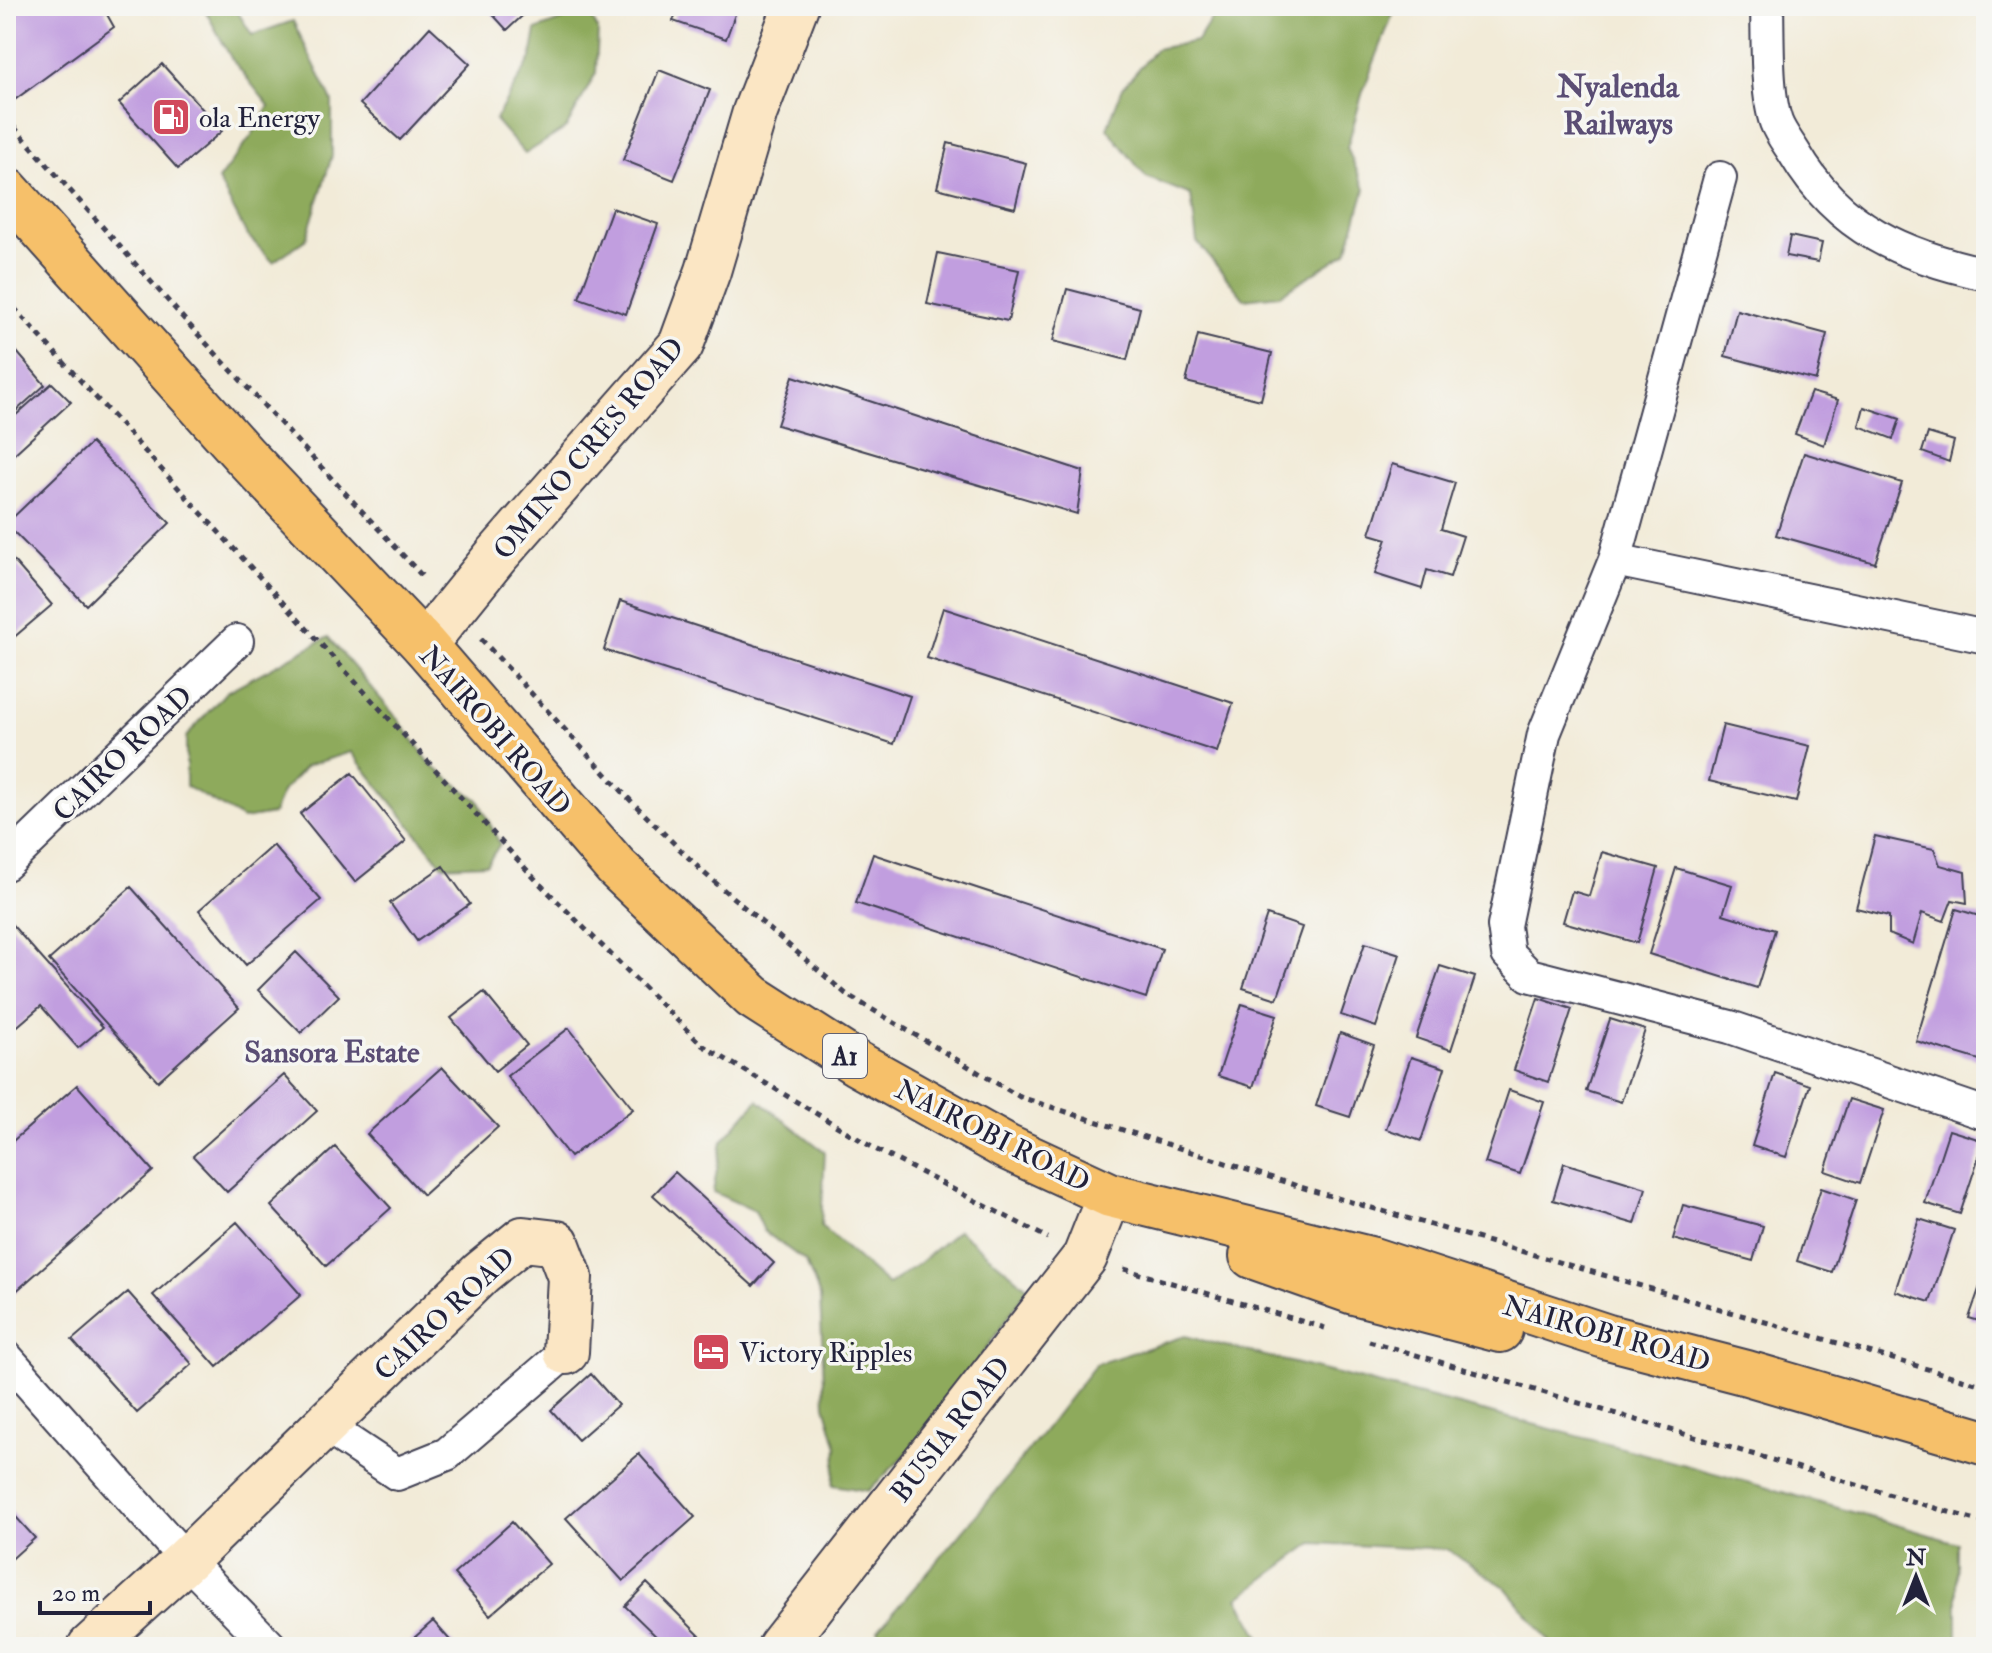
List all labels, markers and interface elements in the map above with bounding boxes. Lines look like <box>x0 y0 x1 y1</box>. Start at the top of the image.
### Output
district label: Nyalenda Railways <box>1556 67 1680 144</box>
fuel station icon: ola Energy <box>150 96 192 138</box>
place label: ola Energy <box>199 101 321 136</box>
street label: OMINO CRES ROAD <box>486 331 692 567</box>
street label: NAIROBI ROAD <box>412 639 578 823</box>
street label: CAIRO ROAD <box>46 679 200 829</box>
district label: Sansora Estate <box>244 1034 420 1071</box>
road number: A1 <box>823 1034 867 1078</box>
street label: NAIROBI ROAD <box>889 1072 1095 1200</box>
street label: CAIRO ROAD <box>367 1240 523 1388</box>
street label: NAIROBI ROAD <box>1499 1288 1714 1381</box>
hotel icon: Victory Ripples <box>690 1331 732 1373</box>
place label: Victory Ripples <box>739 1336 912 1371</box>
street label: BUSIA ROAD <box>884 1350 1019 1510</box>
north arrow <box>1876 1537 1956 1617</box>
text: N <box>1905 1544 1926 1572</box>
scale bar <box>40 1565 150 1615</box>
text: 20 m <box>52 1578 101 1609</box>

